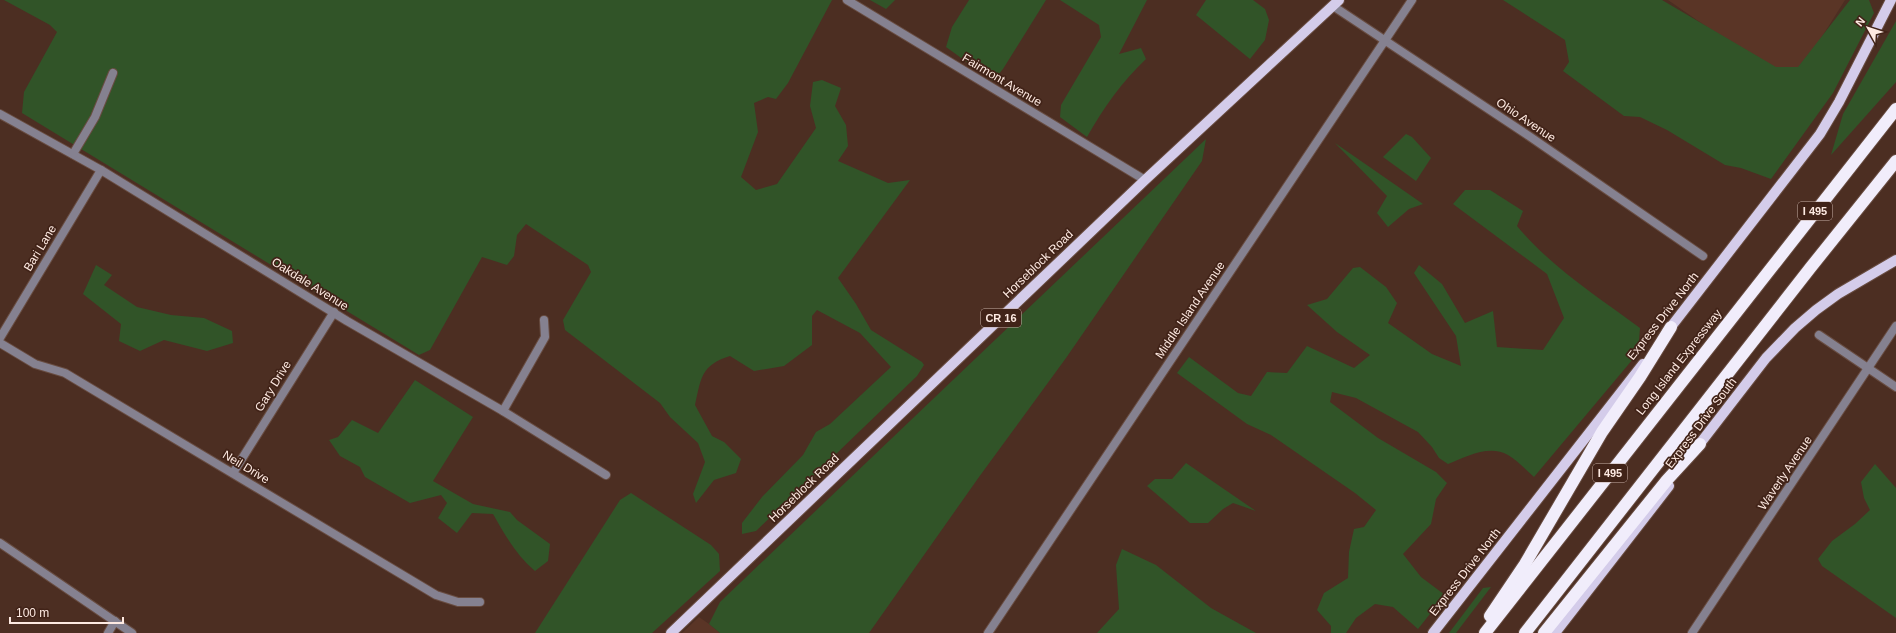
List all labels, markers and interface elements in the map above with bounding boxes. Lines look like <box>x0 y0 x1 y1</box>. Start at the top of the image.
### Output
north arrow <box>1848 8 1888 48</box>
text: N <box>1853 15 1867 29</box>
street label: Fairmont Avenue <box>960 51 1045 109</box>
street label: Ohio Avenue <box>1494 95 1559 145</box>
road number: I 495 <box>1798 202 1832 220</box>
street label: Bari Lane <box>21 222 59 274</box>
street label: Horseblock Road <box>1000 227 1076 301</box>
street label: Oakdale Avenue <box>269 255 351 313</box>
street label: Middle Island Avenue <box>1152 259 1228 361</box>
street label: Express Drive North <box>1624 269 1702 363</box>
street label: Long Island Expressway <box>1633 306 1725 418</box>
road number: CR 16 <box>981 309 1021 327</box>
street label: Gary Drive <box>252 358 294 414</box>
street label: Express Drive South <box>1662 375 1740 471</box>
street label: Waverly Avenue <box>1755 433 1815 513</box>
street label: Neil Drive <box>220 448 272 487</box>
street label: Horseblock Road <box>766 451 842 525</box>
road number: I 495 <box>1593 464 1627 482</box>
street label: Express Drive North <box>1426 525 1504 619</box>
scale bar <box>10 599 123 625</box>
text: 100 m <box>16 606 49 620</box>

